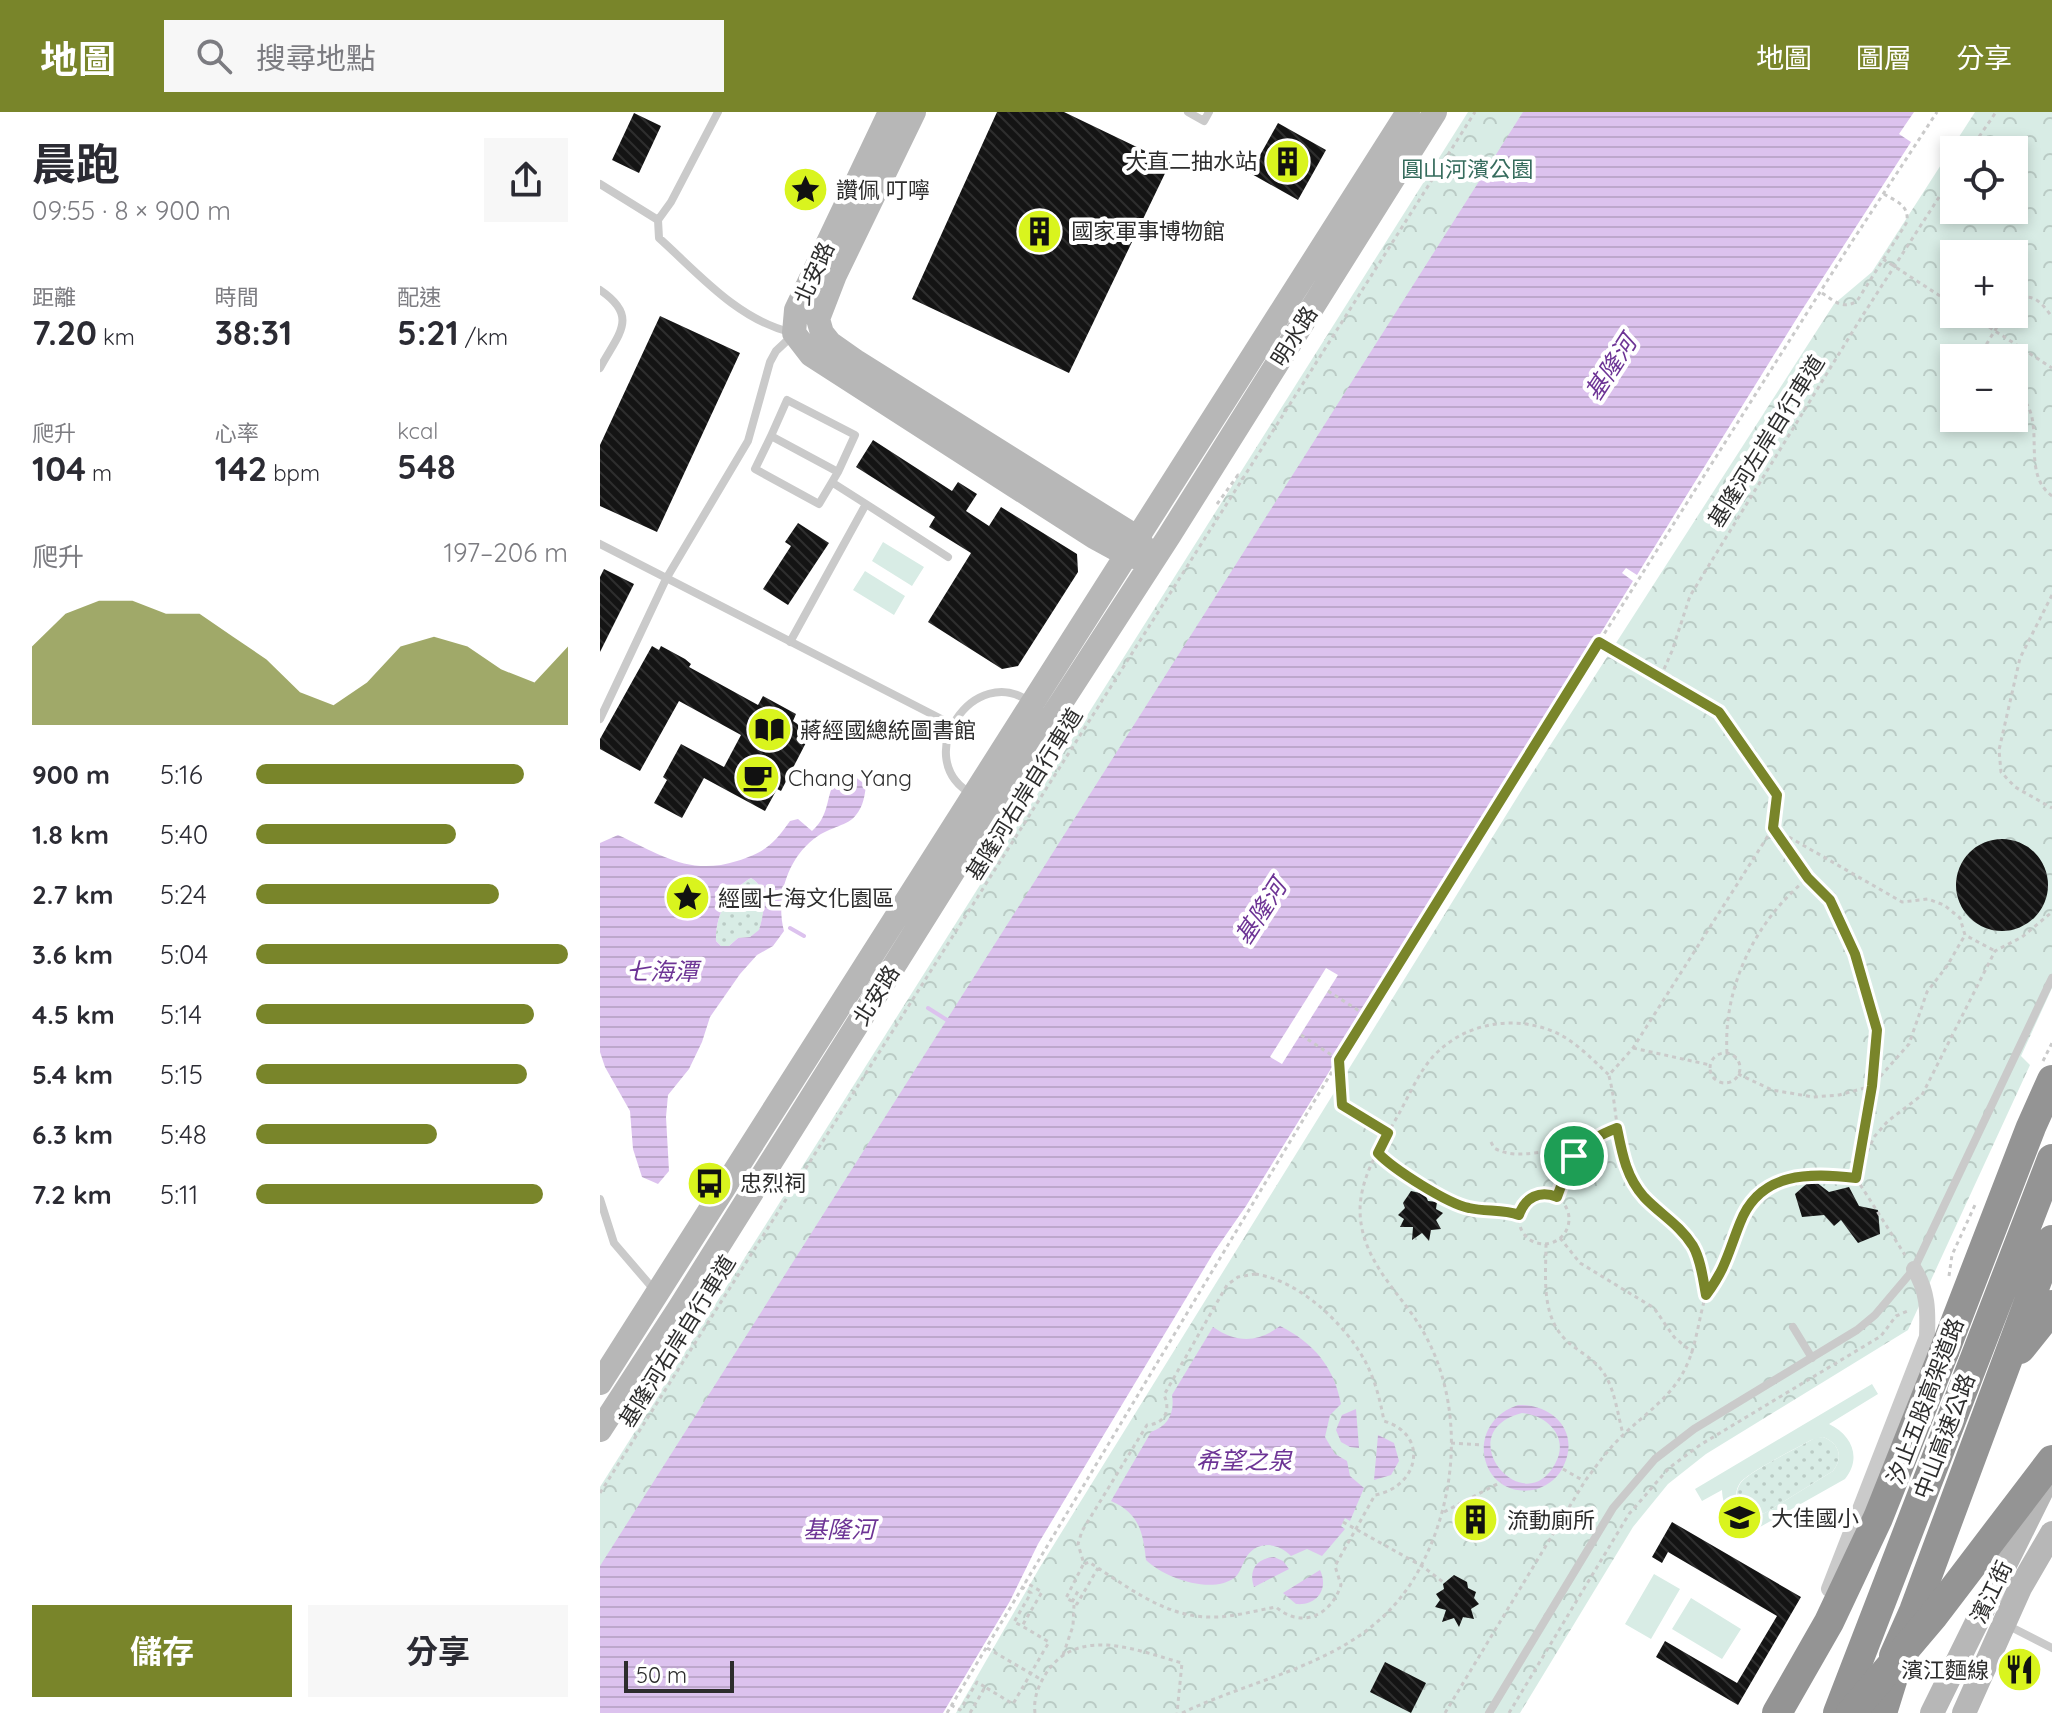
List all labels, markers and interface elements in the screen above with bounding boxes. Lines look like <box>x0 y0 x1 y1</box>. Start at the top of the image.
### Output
search box <box>164 20 724 92</box>
icon: search <box>192 34 236 78</box>
text: 地圖 <box>40 35 116 83</box>
text: 搜尋地點 <box>256 39 376 77</box>
text: 地圖 <box>1756 40 1812 75</box>
text: 圖層 <box>1856 40 1912 75</box>
text: 分享 <box>1956 40 2012 75</box>
text: 晨跑 <box>32 136 120 191</box>
map controls <box>1940 136 2028 432</box>
button: locate <box>1940 136 2028 224</box>
building icon: 大直二抽水站 <box>1264 137 1312 185</box>
button: share <box>484 138 568 222</box>
place label: 大直二抽水站 <box>1125 147 1257 175</box>
park label: 圓山河濱公園 <box>1401 155 1533 183</box>
place icon: 讚佩 叮嚀 <box>781 166 829 214</box>
place label: 讚佩 叮嚀 <box>836 176 930 204</box>
text: 09:55 · 8 × 900 m <box>32 194 231 227</box>
building icon: 國家軍事博物館 <box>1016 207 1064 255</box>
place label: 國家軍事博物館 <box>1071 217 1225 245</box>
street label: 北安路 <box>788 237 840 309</box>
button: + <box>1940 240 2028 328</box>
text: 距離 <box>32 283 76 311</box>
text: 時間 <box>215 283 259 311</box>
text: 配速 <box>397 283 441 311</box>
street label: 明水路 <box>1265 301 1323 371</box>
text: 7.20 <box>32 311 97 354</box>
text: 38:31 <box>215 311 292 354</box>
text: 5:21 <box>397 311 459 354</box>
text: km <box>97 323 135 351</box>
text: /km <box>459 323 508 351</box>
water label: 基隆河 <box>1578 326 1645 406</box>
button: − <box>1940 344 2028 432</box>
street label: 基隆河左岸自行車道 <box>1702 350 1830 532</box>
text: kcal <box>397 417 438 445</box>
text: 爬升 <box>32 419 76 447</box>
text: 心率 <box>215 419 259 447</box>
text: 548 <box>397 445 456 488</box>
text: 104 <box>32 447 86 490</box>
text: 142 <box>215 447 267 490</box>
text: m <box>86 459 112 487</box>
text: bpm <box>267 459 320 487</box>
text: 197–206 m <box>443 536 568 569</box>
text: 爬升 <box>32 540 84 573</box>
street label: 基隆河右岸自行車道 <box>960 703 1088 885</box>
library icon: 蔣經國總統圖書館 <box>745 706 793 754</box>
place label: 蔣經國總統圖書館 <box>800 716 976 744</box>
cafe icon: Chang Yang <box>733 754 781 802</box>
text: 900 m <box>32 758 110 791</box>
text: 5:16 <box>160 758 203 791</box>
place label: Chang Yang <box>788 764 912 792</box>
text: 1.8 km <box>32 818 109 851</box>
text: 5:40 <box>160 818 208 851</box>
water label: 基隆河 <box>1228 870 1295 950</box>
place icon: 經國七海文化園區 <box>663 874 711 922</box>
text: 2.7 km <box>32 878 114 911</box>
text: 5:24 <box>160 878 207 911</box>
place label: 經國七海文化園區 <box>718 884 894 912</box>
text: 3.6 km <box>32 938 113 971</box>
text: 5:04 <box>160 938 208 971</box>
water label: 七海潭 <box>626 956 702 986</box>
street label: 北安路 <box>847 960 905 1030</box>
text: 4.5 km <box>32 998 115 1031</box>
text: 5:14 <box>160 998 202 1031</box>
text: 5.4 km <box>32 1058 113 1091</box>
text: 5:15 <box>160 1058 203 1091</box>
text: 6.3 km <box>32 1118 113 1151</box>
text: 5:48 <box>160 1118 207 1151</box>
pin <box>1540 1122 1608 1190</box>
icon: arrive <box>1552 1134 1596 1178</box>
bus stop icon: 忠烈祠 <box>685 1159 733 1207</box>
place label: 忠烈祠 <box>740 1169 806 1197</box>
text: 7.2 km <box>32 1178 112 1211</box>
text: 5:11 <box>160 1178 198 1211</box>
street label: 基隆河右岸自行車道 <box>613 1250 741 1432</box>
street label: 汐止五股高架道路 <box>1880 1314 1970 1488</box>
street label: 中山高速公路 <box>1907 1369 1981 1503</box>
water label: 希望之泉 <box>1196 1445 1293 1475</box>
school or university icon: 大佳國小 <box>1716 1494 1764 1542</box>
building icon: 流動廁所 <box>1452 1496 1500 1544</box>
place label: 大佳國小 <box>1771 1504 1859 1532</box>
place label: 流動廁所 <box>1507 1506 1595 1534</box>
water label: 基隆河 <box>803 1514 879 1544</box>
street label: 濱江街 <box>1964 1556 2018 1628</box>
button: 儲存 <box>32 1605 292 1697</box>
button: 分享 <box>308 1605 568 1697</box>
restaurant icon: 濱江麵線 <box>1996 1646 2044 1694</box>
place label: 濱江麵線 <box>1901 1656 1989 1684</box>
scale bar <box>624 1657 734 1693</box>
text: 50 m <box>636 1661 687 1689</box>

